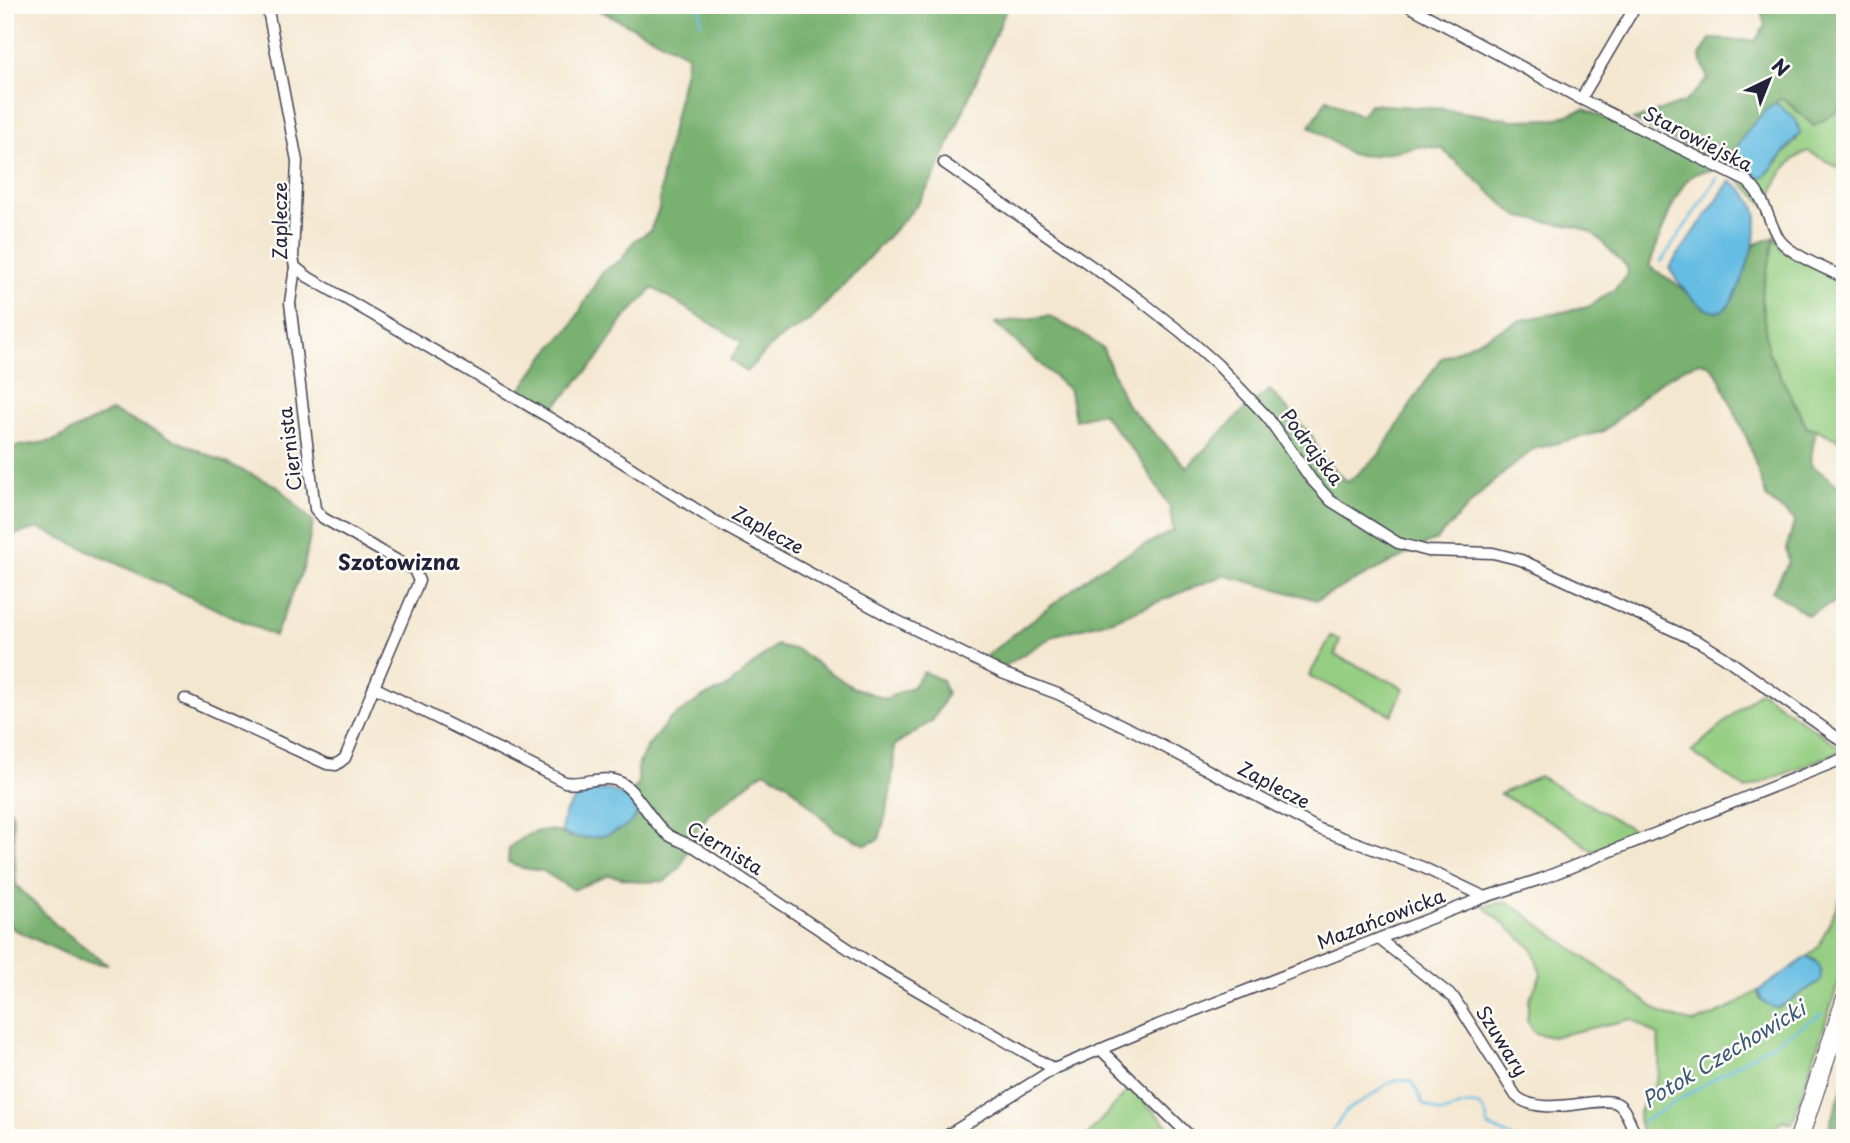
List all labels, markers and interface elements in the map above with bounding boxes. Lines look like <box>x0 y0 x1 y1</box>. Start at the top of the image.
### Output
north arrow <box>1734 46 1804 116</box>
text: N <box>1766 51 1796 82</box>
street label: Starowiejska <box>1639 98 1758 178</box>
street label: Zaplecze <box>265 182 293 260</box>
street label: Podrajska <box>1275 402 1351 491</box>
street label: Ciernista <box>270 405 308 493</box>
street label: Zaplecze <box>727 498 809 560</box>
district label: Szotowizna <box>338 545 460 577</box>
street label: Zaplecze <box>1233 753 1316 815</box>
street label: Ciernista <box>682 813 769 881</box>
street label: Mazańcowicka <box>1313 881 1449 955</box>
water label: Potok Czechowicki <box>1635 990 1814 1115</box>
street label: Szuwary <box>1470 1000 1536 1081</box>

